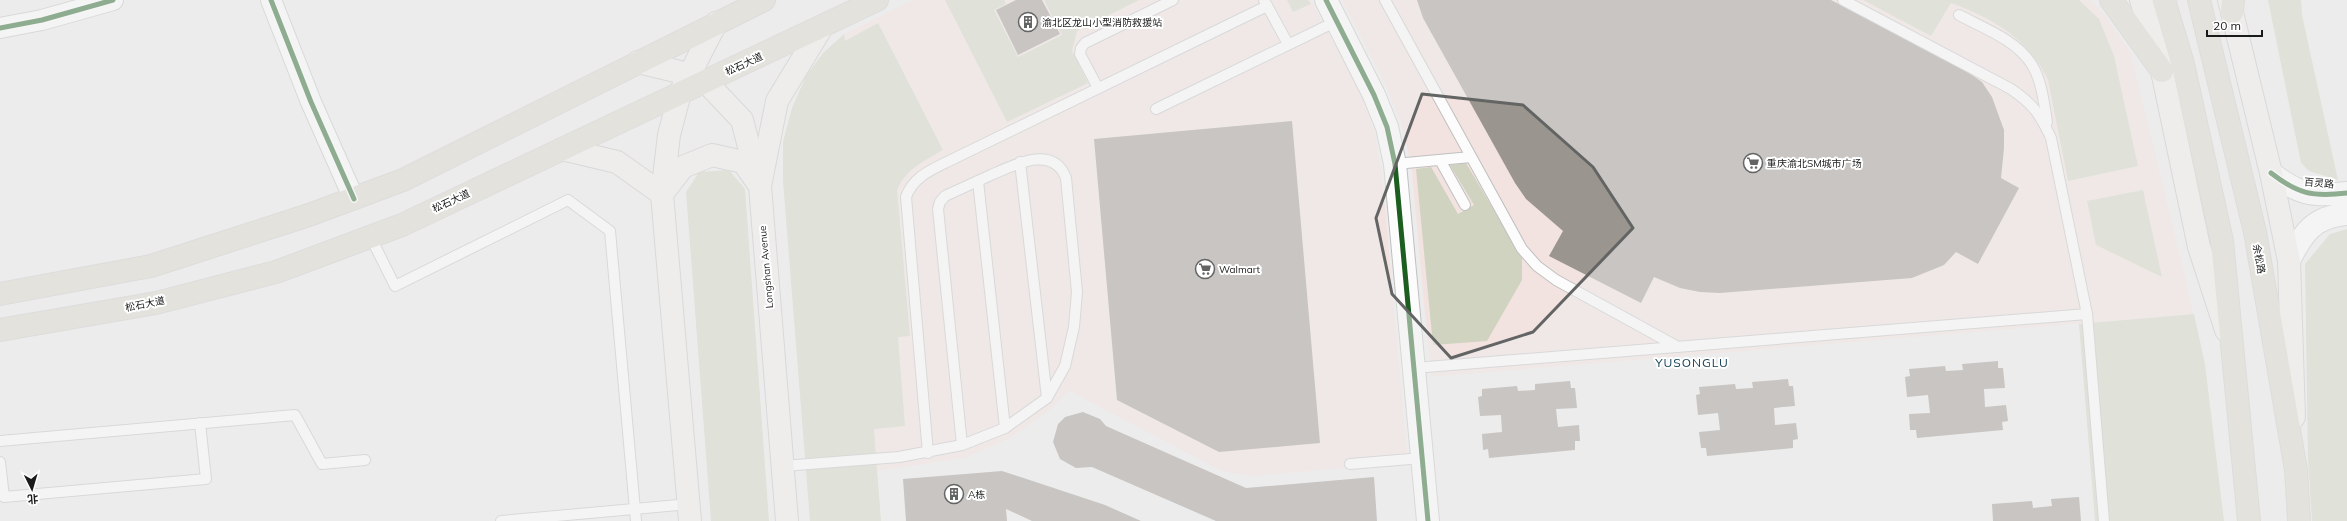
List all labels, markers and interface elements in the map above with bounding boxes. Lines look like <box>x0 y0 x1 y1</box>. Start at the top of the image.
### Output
building icon: 渝北区龙山小型消防救援站 <box>1017 11 1039 33</box>
scale bar <box>2207 12 2262 38</box>
place label: 渝北区龙山小型消防救援站 <box>1042 16 1162 29</box>
text: 20 m <box>2213 18 2241 33</box>
street label: 松石大道 <box>723 50 765 78</box>
supermarket icon: 重庆渝北SM城市广场 <box>1742 152 1764 174</box>
place label: 重庆渝北SM城市广场 <box>1767 157 1862 170</box>
street label: 百灵路 <box>2303 175 2335 191</box>
street label: 松石大道 <box>430 187 472 215</box>
street label: Longshan Avenue <box>756 225 776 309</box>
street label: 余松路 <box>2250 243 2268 275</box>
supermarket icon: Walmart <box>1194 258 1216 280</box>
place label: Walmart <box>1219 263 1261 276</box>
street label: 松石大道 <box>124 294 166 314</box>
district label: YUSONGLU <box>1654 355 1729 370</box>
north arrow <box>12 469 52 509</box>
building icon: A栋 <box>943 483 965 505</box>
place label: A栋 <box>968 488 985 501</box>
text: 北 <box>27 492 39 506</box>

